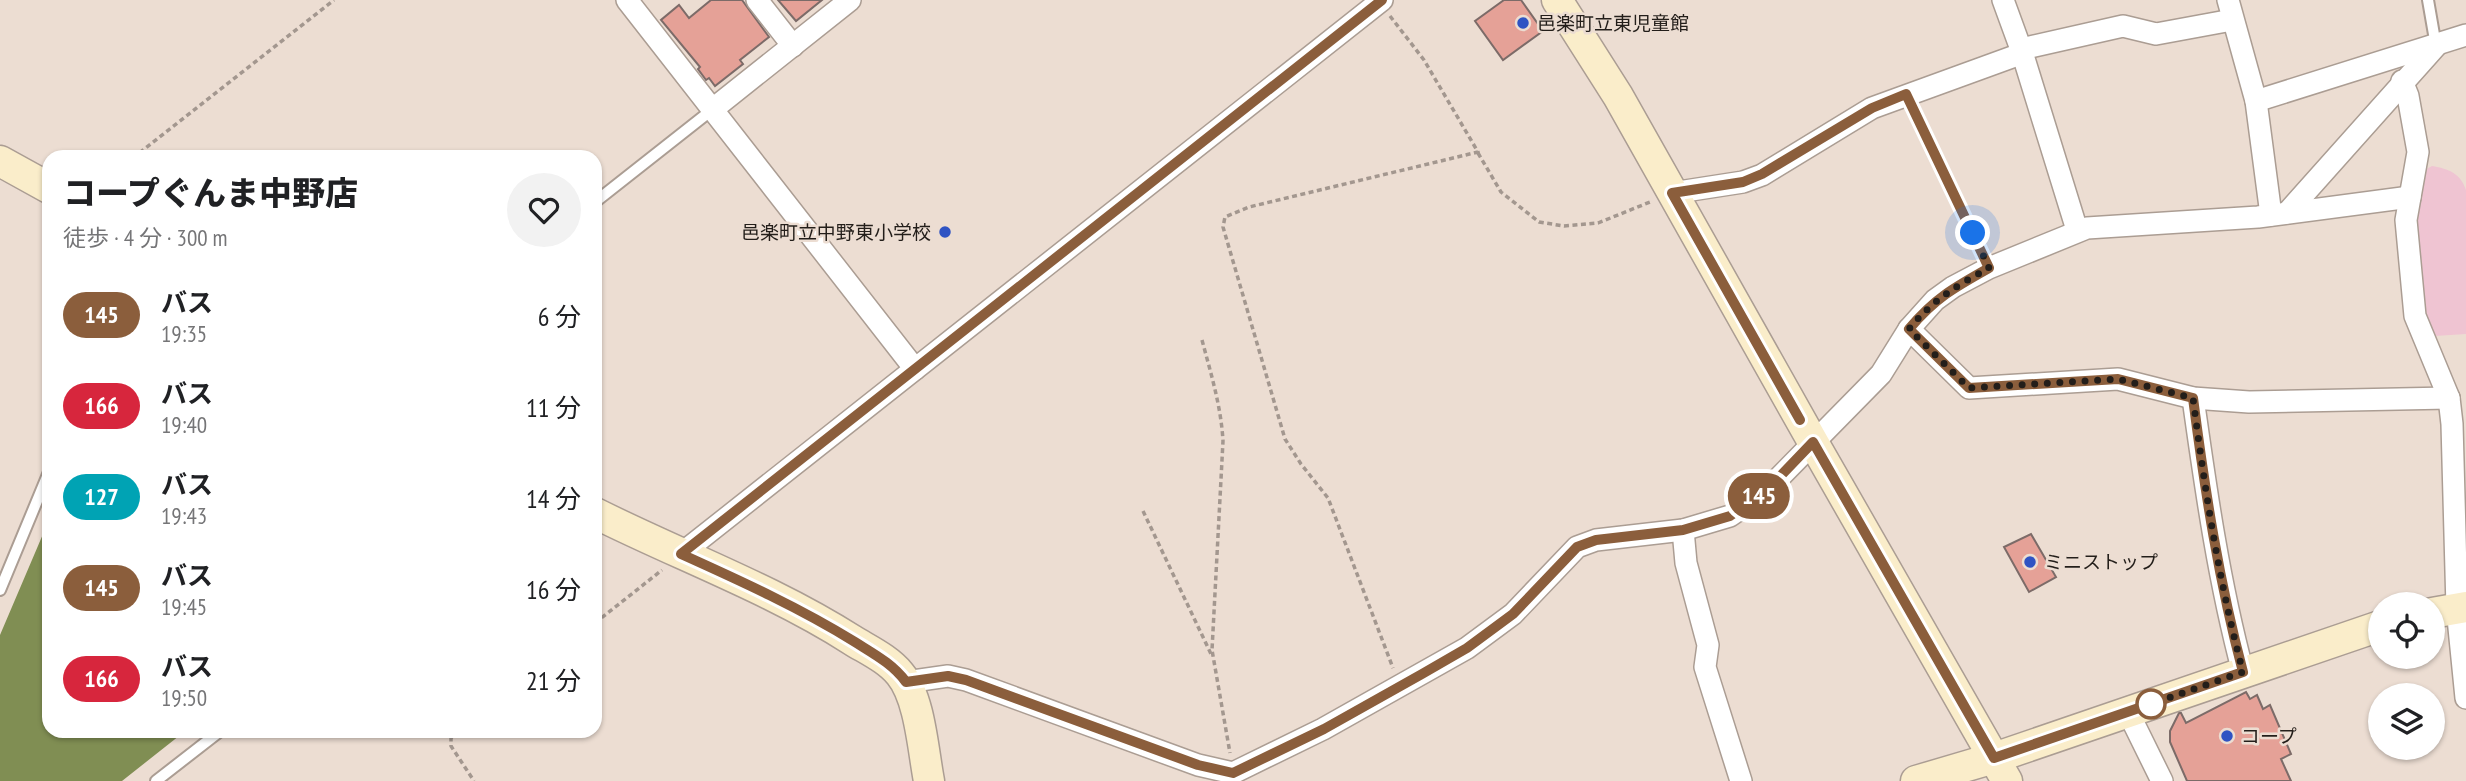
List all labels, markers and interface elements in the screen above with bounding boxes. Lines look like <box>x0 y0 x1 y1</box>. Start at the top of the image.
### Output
place label: 邑楽町立東児童館 <box>1537 11 1689 35</box>
marker: 邑楽町立東児童館 <box>1515 15 1531 31</box>
text: コープぐんま中野店 <box>63 171 358 214</box>
button: heart <box>507 173 581 247</box>
your location <box>1955 215 1990 250</box>
place label: 邑楽町立中野東小学校 <box>741 220 931 244</box>
text: 徒歩 · 4 分 · 300 m <box>63 223 227 252</box>
marker: 邑楽町立中野東小学校 <box>937 224 953 240</box>
text: バス <box>161 286 213 319</box>
text: 145 <box>84 299 119 330</box>
text: 6 分 <box>538 300 581 333</box>
text: 19:35 <box>161 319 207 348</box>
text: バス <box>161 377 213 410</box>
text: 166 <box>84 390 119 421</box>
text: 11 分 <box>526 391 581 424</box>
text: 19:40 <box>161 410 207 439</box>
text: バス <box>161 468 213 501</box>
line badge: 145 <box>1719 473 1799 519</box>
text: 145 <box>1742 480 1776 511</box>
text: 127 <box>84 481 119 512</box>
text: 14 分 <box>526 482 581 515</box>
text: 19:43 <box>161 501 207 530</box>
place label: ミニストップ <box>2044 550 2158 574</box>
marker: ミニストップ <box>2022 554 2038 570</box>
text: バス <box>161 559 213 592</box>
text: 145 <box>84 572 119 603</box>
text: 16 分 <box>526 573 581 606</box>
text: 19:45 <box>161 592 207 621</box>
map controls <box>2368 592 2445 760</box>
button: locate <box>2368 592 2445 669</box>
text: バス <box>161 650 213 683</box>
text: 166 <box>84 663 119 694</box>
text: 21 分 <box>526 664 581 697</box>
text: 19:50 <box>161 683 207 712</box>
button: layers <box>2368 683 2445 760</box>
unlabelled marker <box>2136 689 2166 719</box>
place label: コープ <box>2241 724 2297 748</box>
marker: コープ <box>2219 728 2235 744</box>

